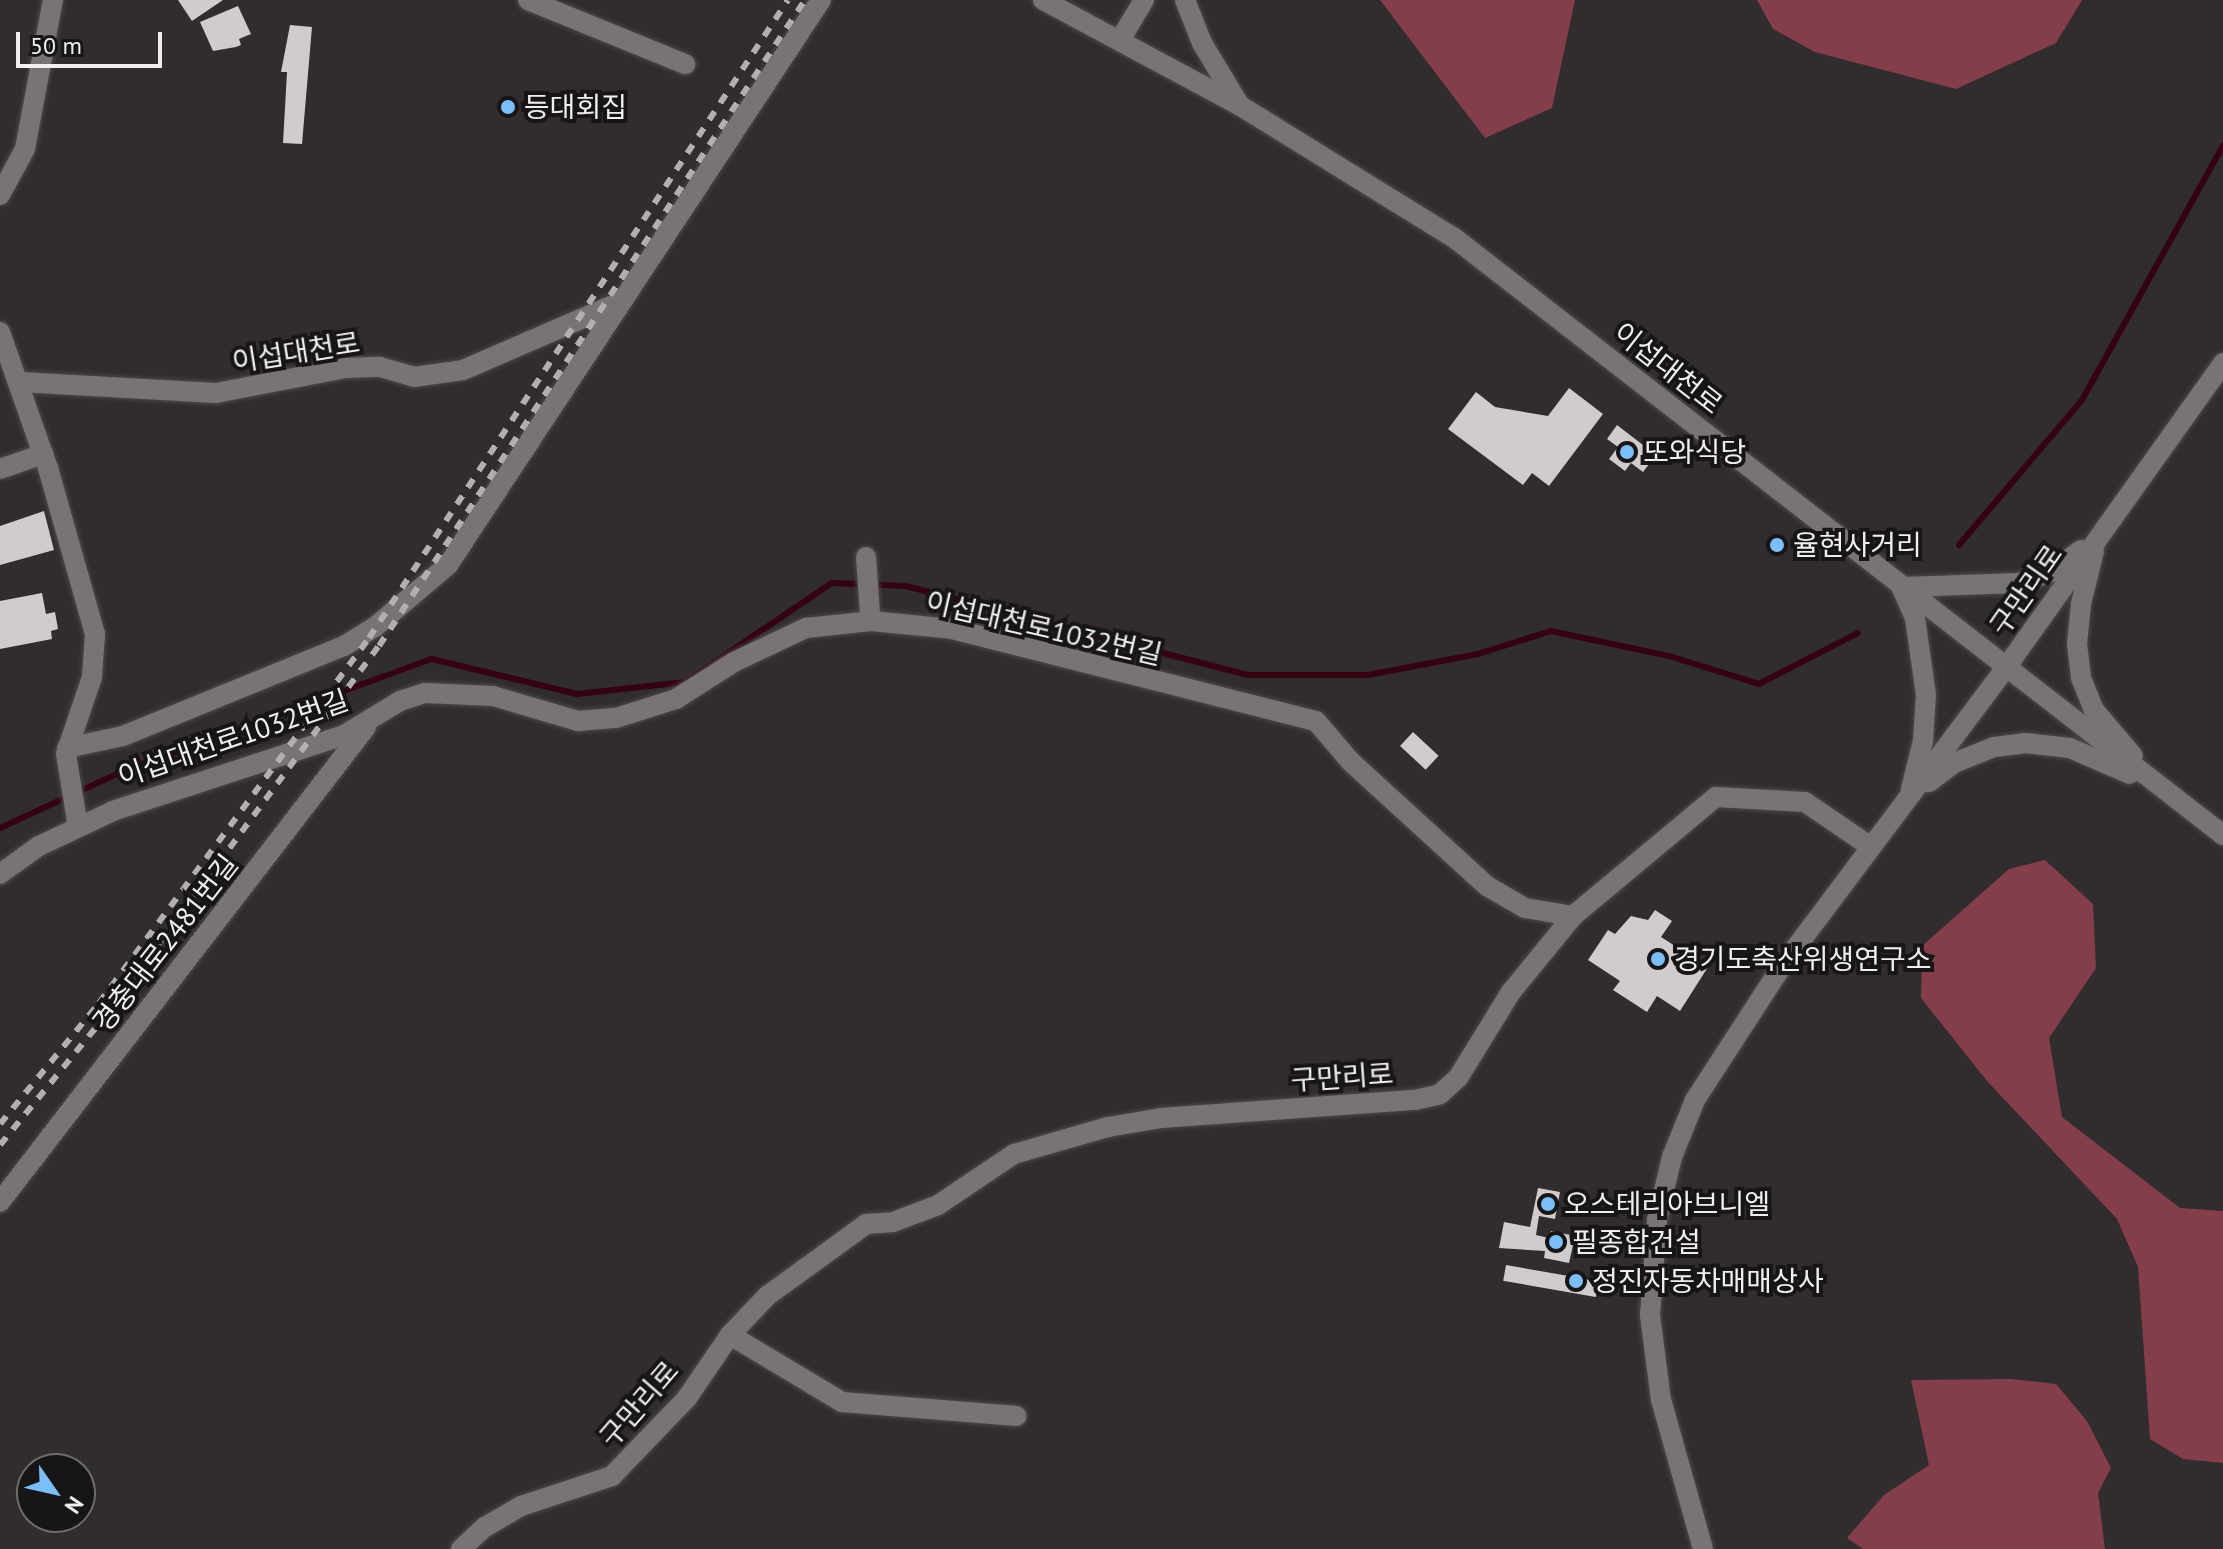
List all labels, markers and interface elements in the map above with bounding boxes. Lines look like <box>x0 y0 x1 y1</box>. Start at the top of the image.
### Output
scale bar <box>20 16 166 66</box>
text: 50 m <box>30 30 82 61</box>
place label: 등대회집 <box>524 90 627 124</box>
marker: 등대회집 <box>499 98 517 116</box>
street label: 이섭대천로 <box>1607 315 1729 421</box>
street label: 이섭대천로 <box>230 325 362 379</box>
place label: 또와식당 <box>1643 435 1746 469</box>
marker: 또와식당 <box>1618 443 1636 461</box>
place label: 율현사거리 <box>1793 528 1922 562</box>
marker: 율현사거리 <box>1768 536 1786 554</box>
street label: 구만리로 <box>1983 538 2069 642</box>
street label: 이섭대천로1032번길 <box>923 584 1165 672</box>
street label: 이섭대천로1032번길 <box>113 683 353 793</box>
street label: 경충대로2481번길 <box>85 848 245 1038</box>
place label: 경기도축산위생연구소 <box>1674 942 1932 976</box>
marker: 경기도축산위생연구소 <box>1649 950 1667 968</box>
street label: 구만리로 <box>1289 1057 1395 1097</box>
place label: 오스테리아브니엘 <box>1564 1187 1770 1221</box>
marker: 오스테리아브니엘 <box>1539 1195 1557 1213</box>
place label: 필종합건설 <box>1572 1225 1701 1259</box>
marker: 필종합건설 <box>1547 1233 1565 1251</box>
place label: 정진자동차매매상사 <box>1592 1264 1824 1298</box>
marker: 정진자동차매매상사 <box>1567 1272 1585 1290</box>
street label: 구만리로 <box>593 1354 685 1454</box>
north arrow <box>16 1453 96 1533</box>
text: N <box>59 1491 90 1519</box>

